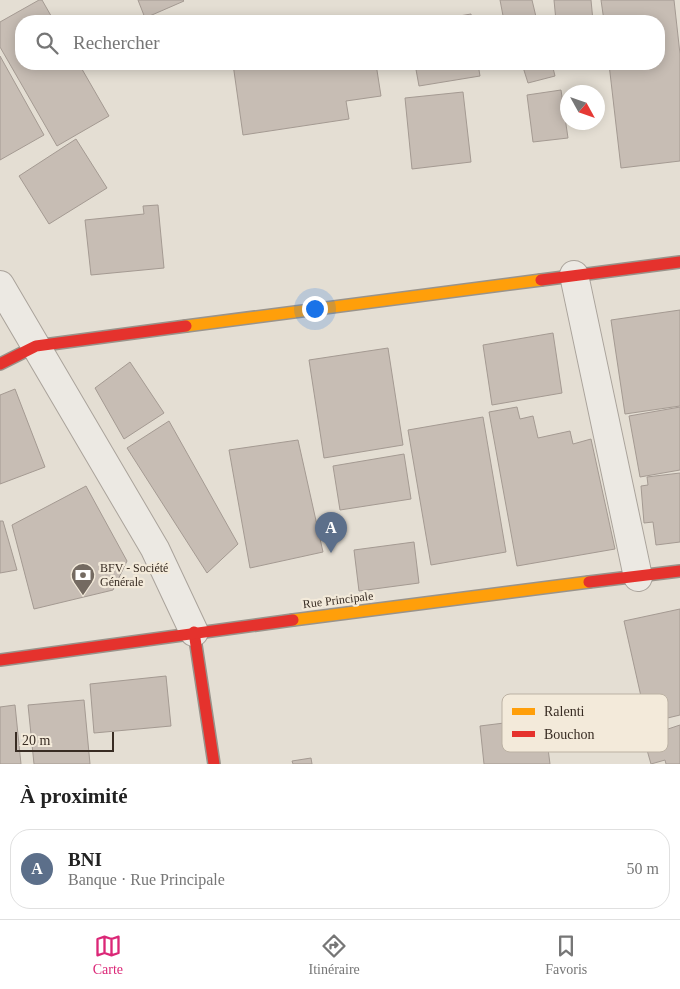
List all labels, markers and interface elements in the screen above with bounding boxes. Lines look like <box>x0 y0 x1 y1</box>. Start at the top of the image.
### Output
search box <box>15 15 665 70</box>
icon: search <box>33 29 61 57</box>
text: Rechercher <box>73 32 160 53</box>
north arrow <box>560 85 605 130</box>
your location <box>302 296 328 322</box>
pin: A <box>315 512 347 553</box>
place label: BFV - Société Générale <box>100 561 168 589</box>
bank icon: BFV - Société Générale <box>70 562 96 596</box>
street label: Rue Principale <box>302 589 374 611</box>
legend <box>502 694 668 752</box>
text: Ralenti <box>544 704 585 719</box>
text: Bouchon <box>544 727 595 742</box>
scale bar <box>15 729 114 752</box>
text: 20 m <box>22 733 50 748</box>
text: À proximité <box>20 784 128 808</box>
text: BNI <box>68 849 102 870</box>
text: A <box>31 860 43 877</box>
text: 50 m <box>627 860 659 877</box>
text: Banque · Rue Principale <box>68 871 225 888</box>
tab: Carte <box>93 932 123 978</box>
tab: Itinéraire <box>309 932 360 978</box>
tab: Favoris <box>545 932 587 978</box>

